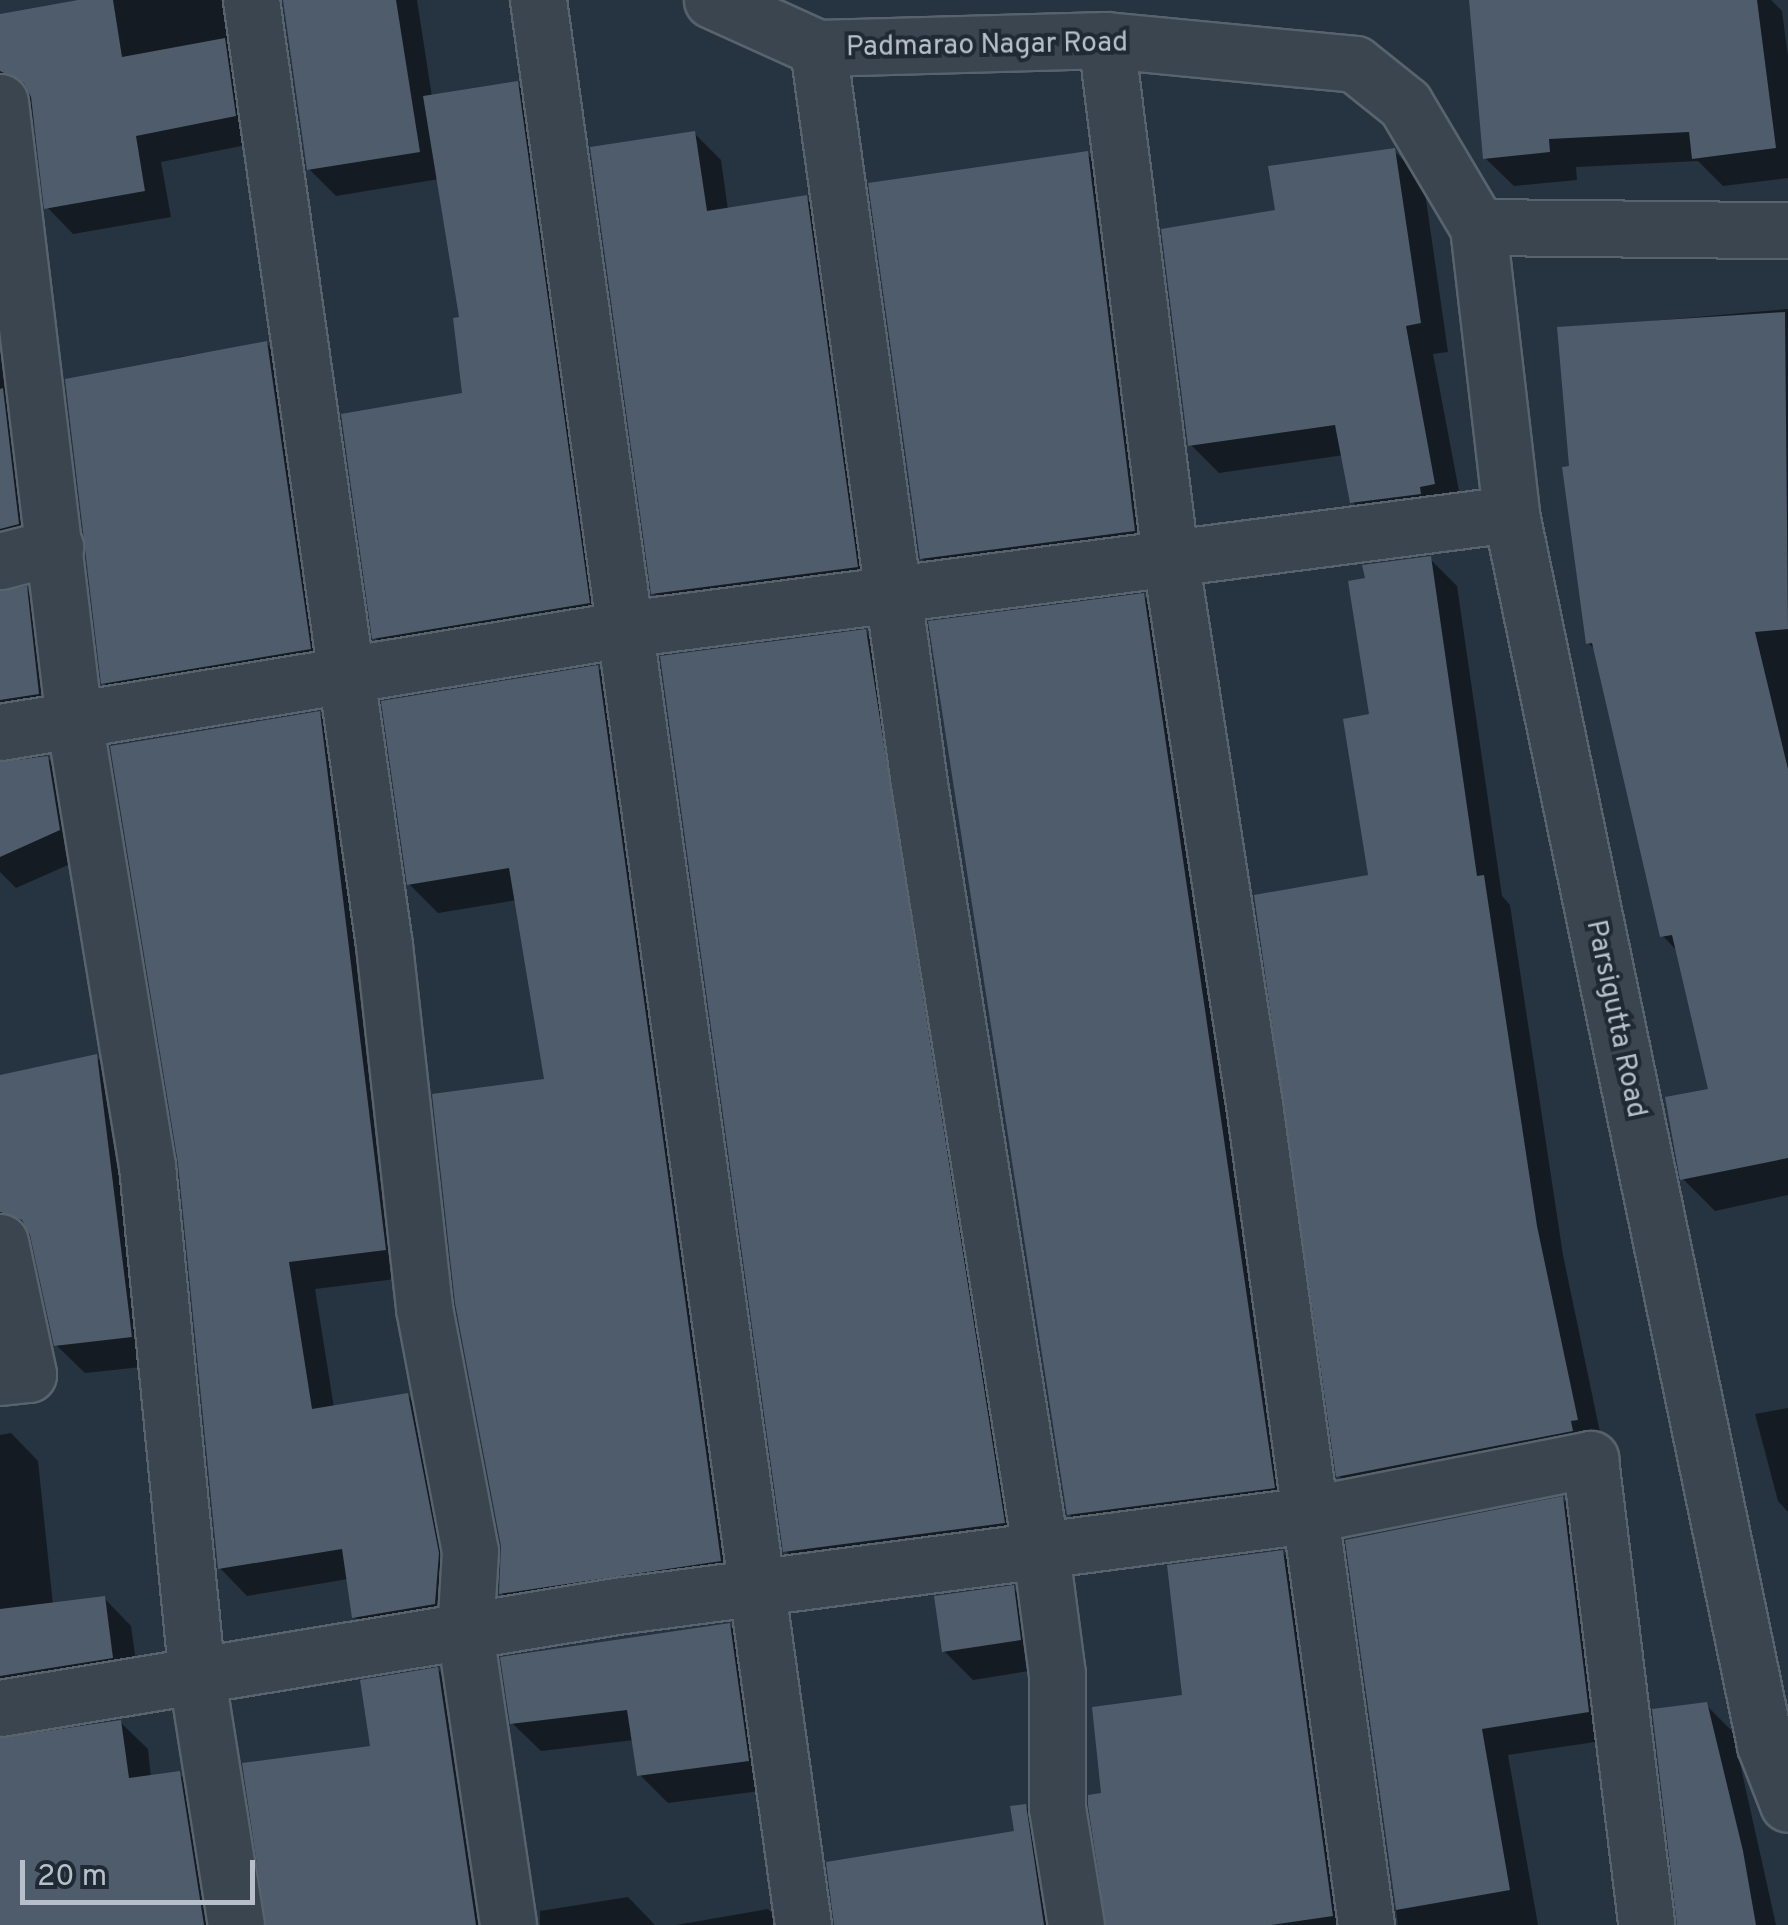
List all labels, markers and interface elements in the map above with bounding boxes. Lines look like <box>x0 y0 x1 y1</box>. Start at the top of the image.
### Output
street label: Padmarao Nagar Road <box>846 27 1128 65</box>
street label: Parsigutta Road <box>1578 917 1652 1121</box>
scale bar <box>25 1840 260 1902</box>
text: 20 m <box>37 1859 107 1896</box>

